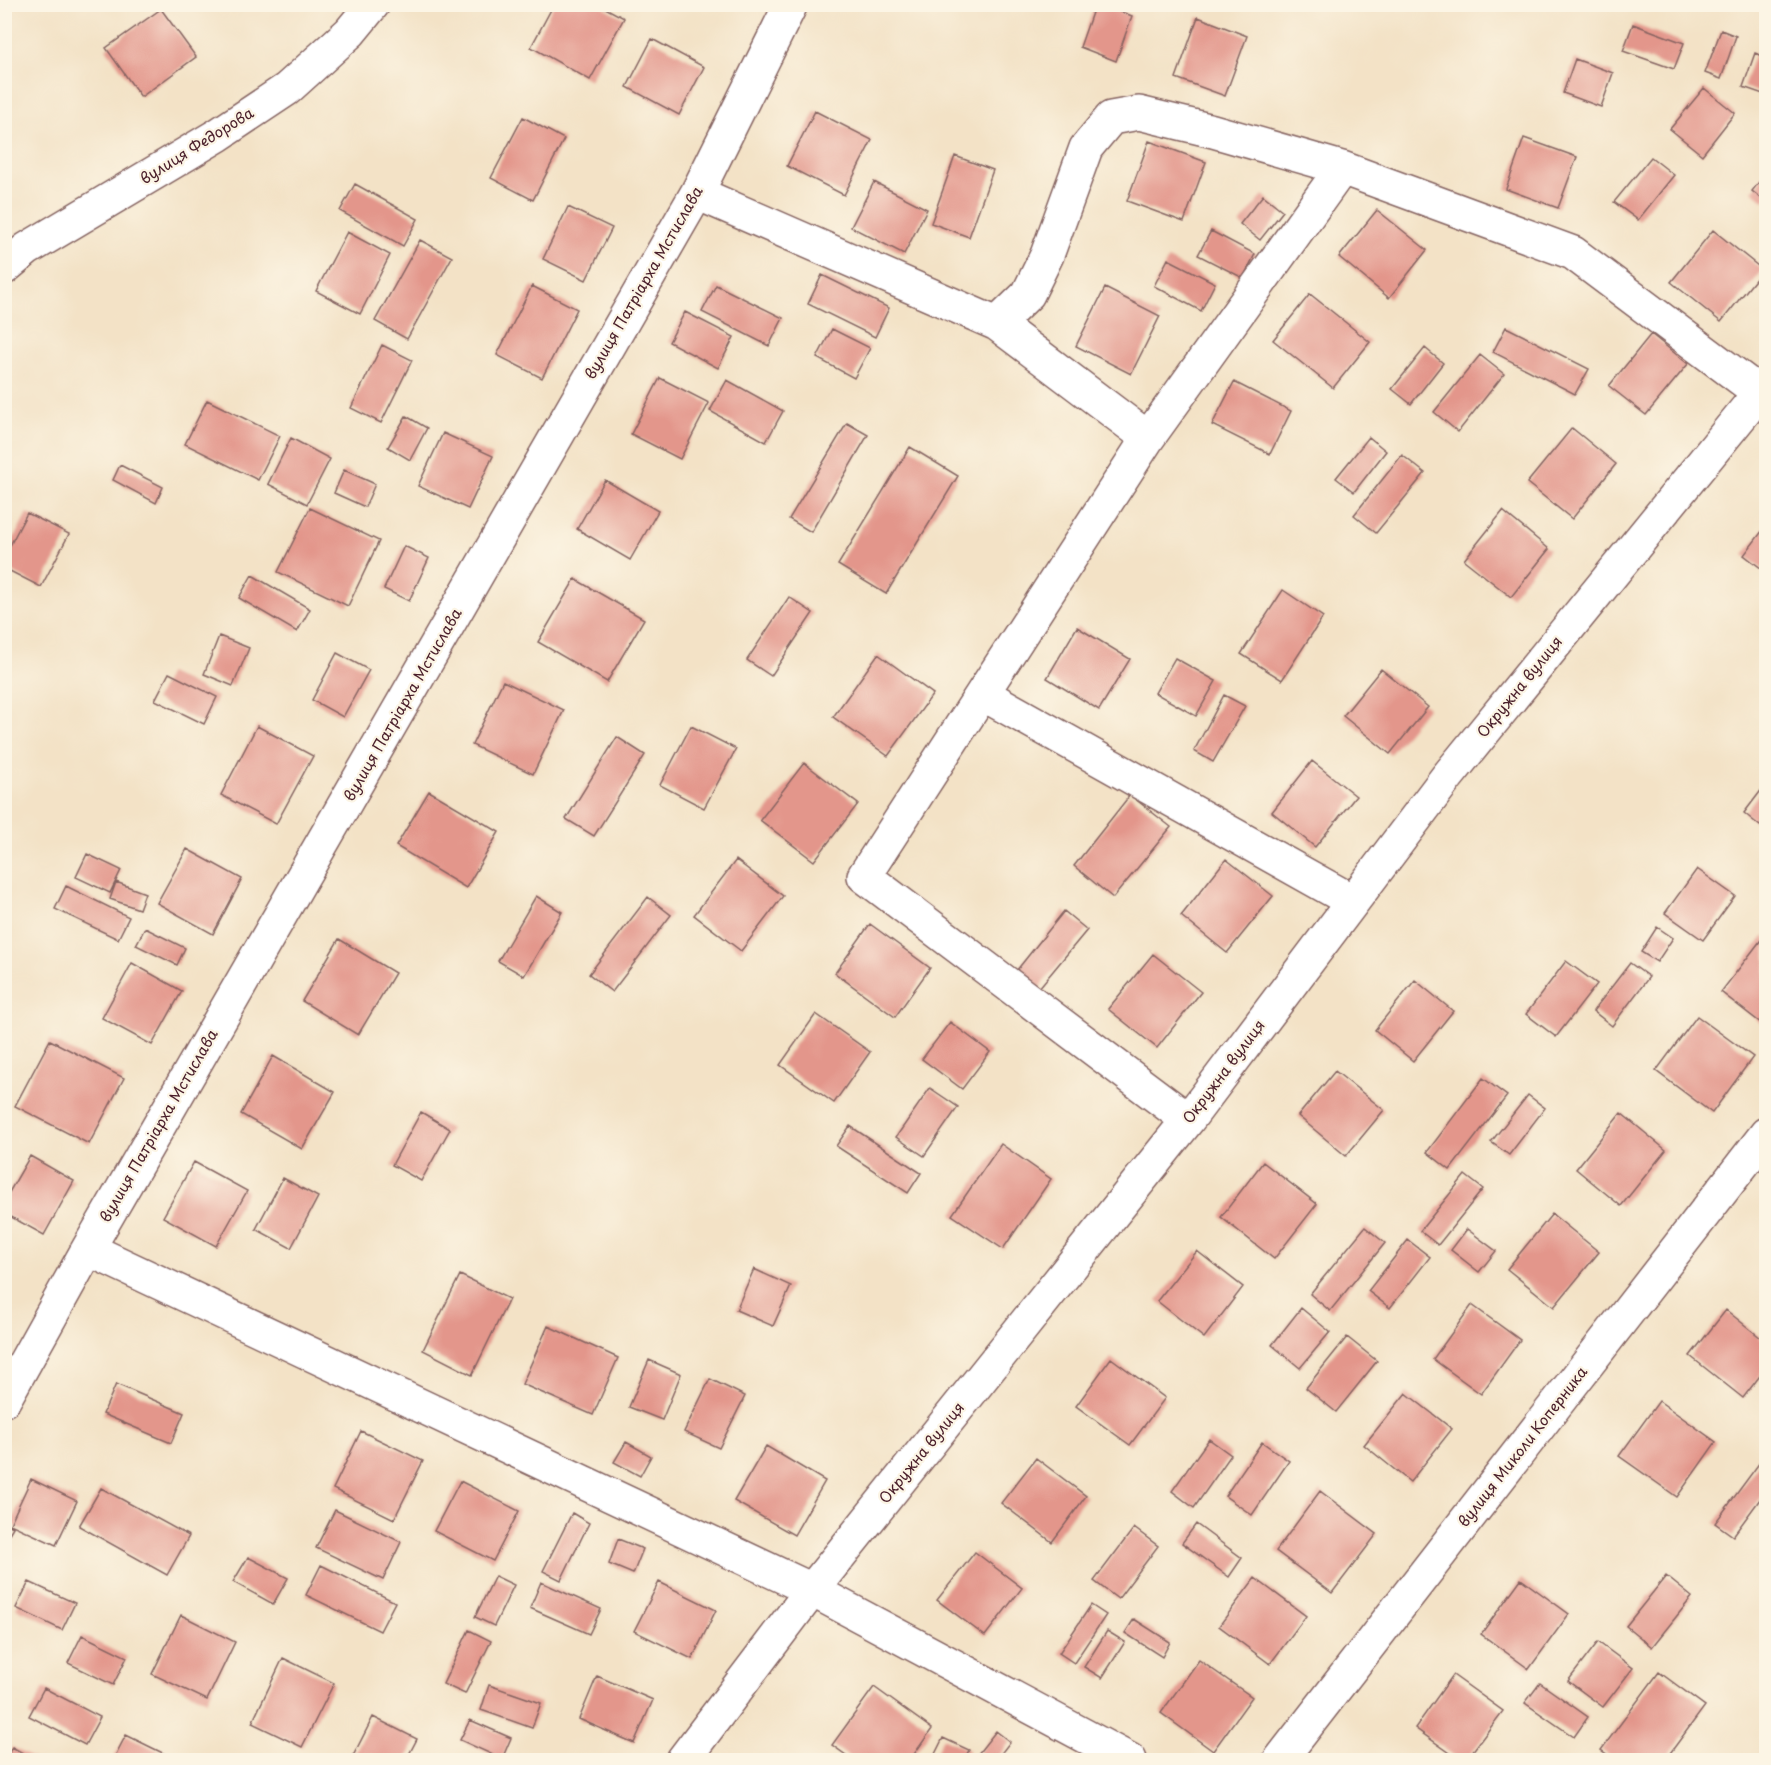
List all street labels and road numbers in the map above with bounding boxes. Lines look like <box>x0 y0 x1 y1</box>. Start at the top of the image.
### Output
street label: вулиця Федорова <box>135 100 258 189</box>
street label: вулиця Патріарха Мстислава <box>578 181 708 383</box>
street label: вулиця Патріарха Мстислава <box>337 603 467 805</box>
street label: Окружна вулиця <box>1471 630 1567 742</box>
street label: Окружна вулиця <box>1176 1014 1270 1128</box>
street label: вулиця Патріарха Мстислава <box>93 1024 223 1226</box>
street label: вулиця Миколи Коперника <box>1452 1360 1592 1531</box>
street label: Окружна вулиця <box>873 1396 969 1508</box>

